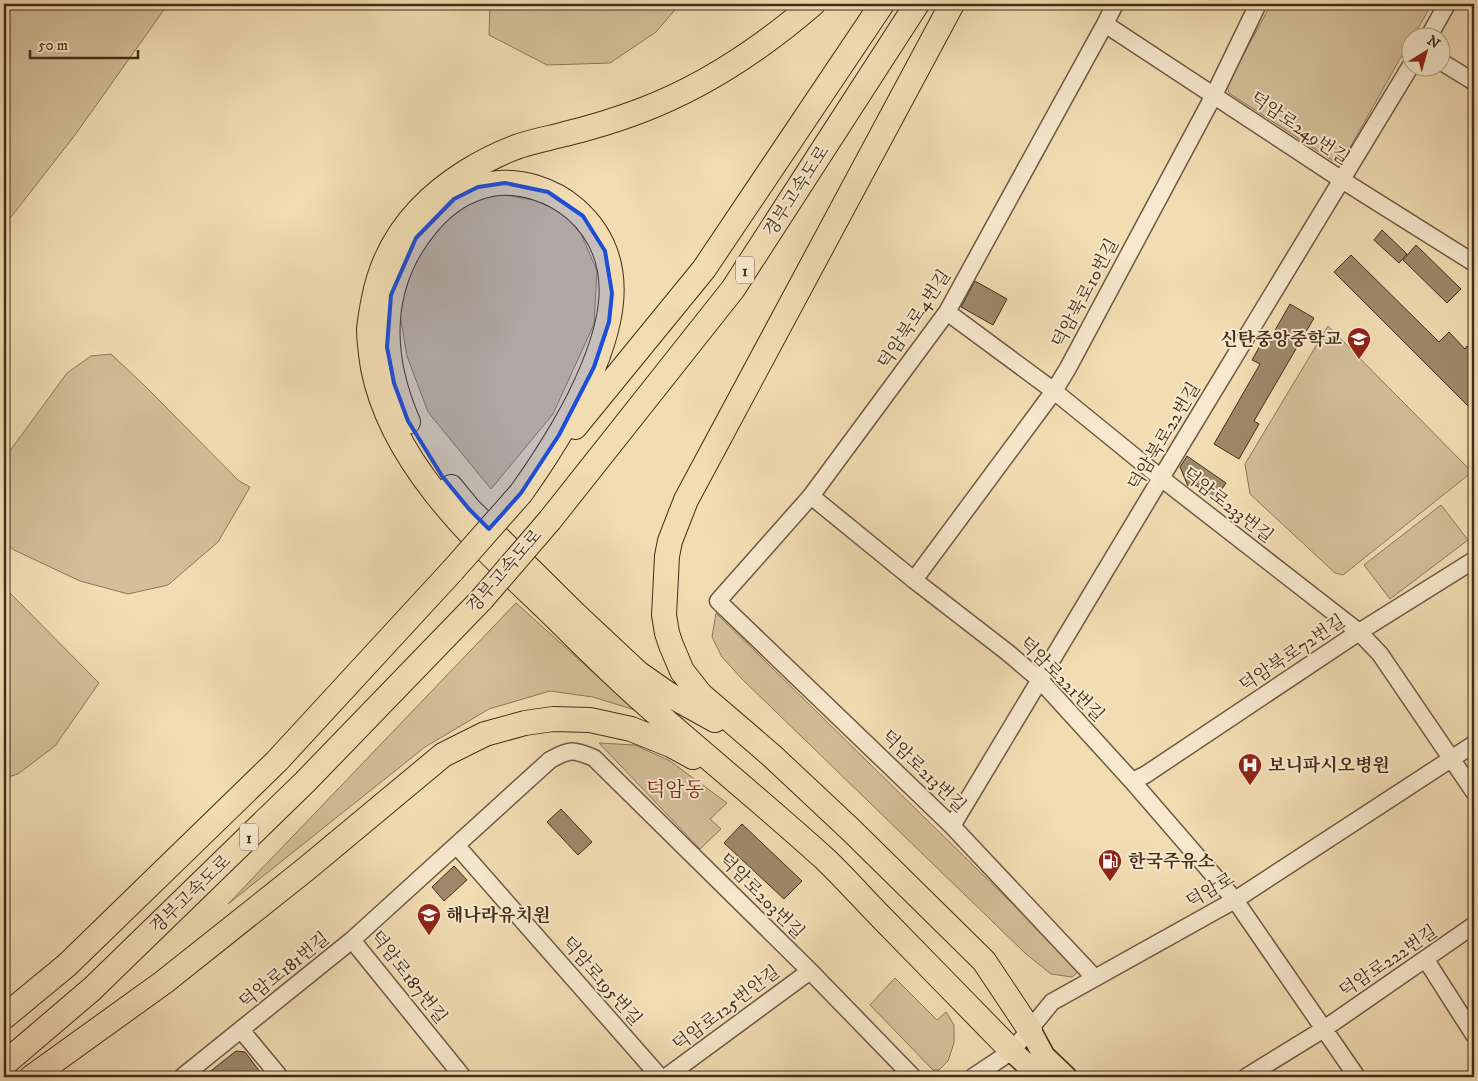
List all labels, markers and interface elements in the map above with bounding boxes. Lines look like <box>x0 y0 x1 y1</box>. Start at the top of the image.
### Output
scale bar <box>30 28 138 60</box>
north arrow <box>1400 28 1450 78</box>
text: N <box>1423 32 1444 53</box>
text: 50 m <box>38 36 68 55</box>
street label: 덕암로249번길 <box>1246 88 1353 170</box>
street label: 경부고속도로 <box>759 142 834 241</box>
street label: 덕암북로10번길 <box>1048 235 1124 352</box>
road number: 1 <box>736 256 754 284</box>
street label: 덕암북로4번길 <box>874 266 956 373</box>
school or university icon: 신탄중앙중학교 <box>1346 326 1372 360</box>
place label: 신탄중앙중학교 <box>1220 329 1343 351</box>
street label: 덕암북로22번길 <box>1124 379 1206 494</box>
street label: 덕암로233번길 <box>1178 463 1277 548</box>
street label: 경부고속도로 <box>462 525 547 618</box>
street label: 덕암북로72번길 <box>1236 610 1350 697</box>
street label: 덕암로221번길 <box>1014 633 1108 727</box>
street label: 덕암로213번길 <box>876 726 970 818</box>
hospital icon: 보니파시오병원 <box>1237 752 1263 786</box>
place label: 보니파시오병원 <box>1268 755 1390 777</box>
district label: 덕암동 <box>646 778 704 803</box>
road number: 1 <box>240 824 258 850</box>
fuel station icon: 한국주유소 <box>1097 848 1123 882</box>
street label: 덕암로203번길 <box>714 849 809 944</box>
street label: 경부고속도로 <box>146 851 236 939</box>
place label: 한국주유소 <box>1128 851 1216 873</box>
street label: 덕암로 <box>1182 868 1239 913</box>
school or university icon: 해나라유치원 <box>416 902 442 936</box>
place label: 해나라유치원 <box>446 905 550 927</box>
street label: 덕암로222번길 <box>1335 921 1442 1003</box>
street label: 덕암로187번길 <box>365 927 451 1029</box>
street label: 덕암로181번길 <box>235 928 334 1014</box>
street label: 덕암로195번길 <box>556 932 646 1031</box>
street label: 덕암로125번안길 <box>669 961 785 1056</box>

